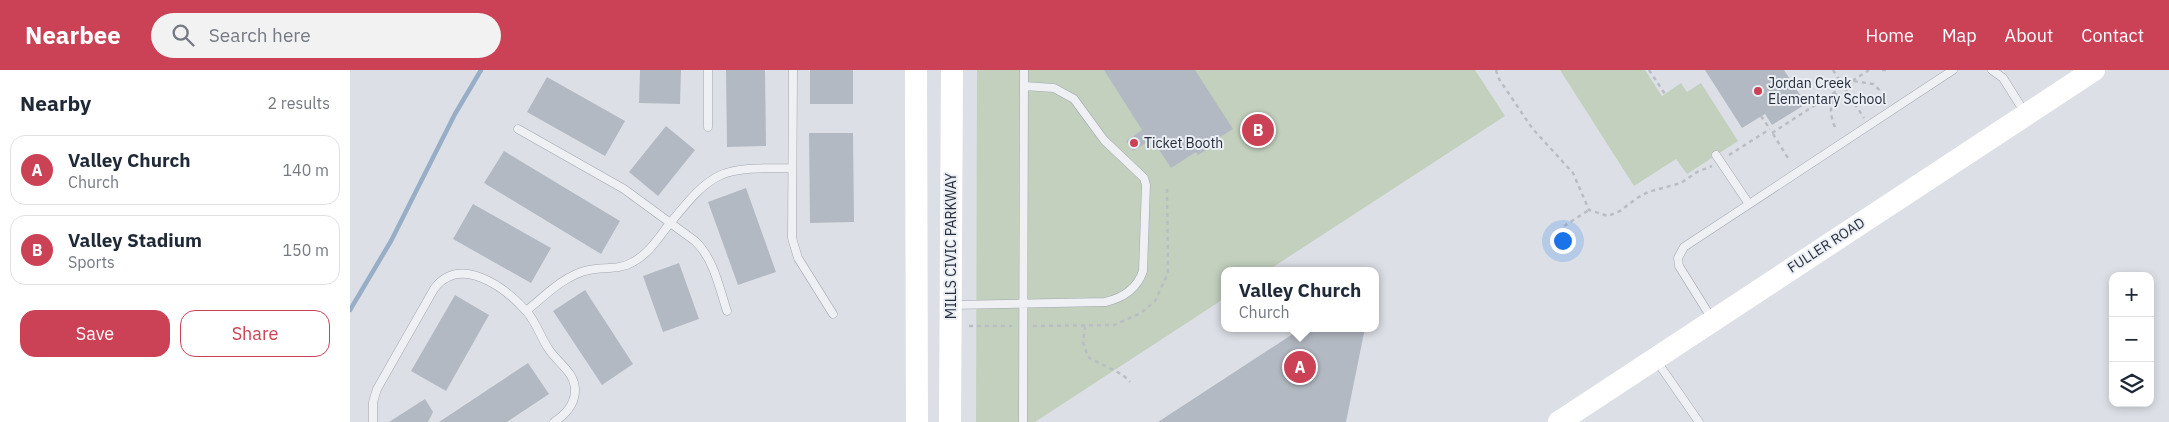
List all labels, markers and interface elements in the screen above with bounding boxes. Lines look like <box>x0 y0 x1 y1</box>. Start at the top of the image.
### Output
search box <box>151 13 501 58</box>
text: Nearbee <box>25 19 121 51</box>
icon: search <box>169 21 197 49</box>
text: Search here <box>209 23 311 47</box>
text: Home <box>1866 24 1914 47</box>
text: Map <box>1942 24 1977 47</box>
text: About <box>2005 24 2053 47</box>
text: Contact <box>2081 24 2144 47</box>
place label: Jordan Creek Elementary School <box>1768 74 1886 108</box>
marker: Jordan Creek Elementary School <box>1752 85 1764 97</box>
text: Nearby <box>20 89 91 117</box>
text: 2 results <box>267 93 330 113</box>
pin: B <box>1242 111 1274 149</box>
place label: Ticket Booth <box>1144 134 1223 152</box>
marker: Ticket Booth <box>1128 137 1140 149</box>
text: Valley Church <box>68 148 191 172</box>
text: A <box>32 160 42 180</box>
text: 140 m <box>282 160 329 180</box>
text: Church <box>68 172 119 192</box>
street label: MILLS CIVIC PARKWAY <box>942 172 960 319</box>
street label: FULLER ROAD <box>1784 213 1868 277</box>
text: Valley Stadium <box>68 228 202 252</box>
your location <box>1550 228 1576 254</box>
text: B <box>32 240 42 260</box>
text: 150 m <box>282 240 329 260</box>
text: Sports <box>68 252 115 272</box>
popup <box>1221 267 1379 332</box>
map controls <box>2109 272 2154 407</box>
button: + <box>2109 272 2154 317</box>
text: Valley Church <box>1239 278 1361 302</box>
text: Church <box>1239 302 1290 322</box>
button: Save <box>20 310 170 357</box>
button: Share <box>180 310 330 357</box>
button: − <box>2109 317 2154 362</box>
pin: A <box>1284 348 1316 386</box>
button: layers <box>2109 362 2154 407</box>

